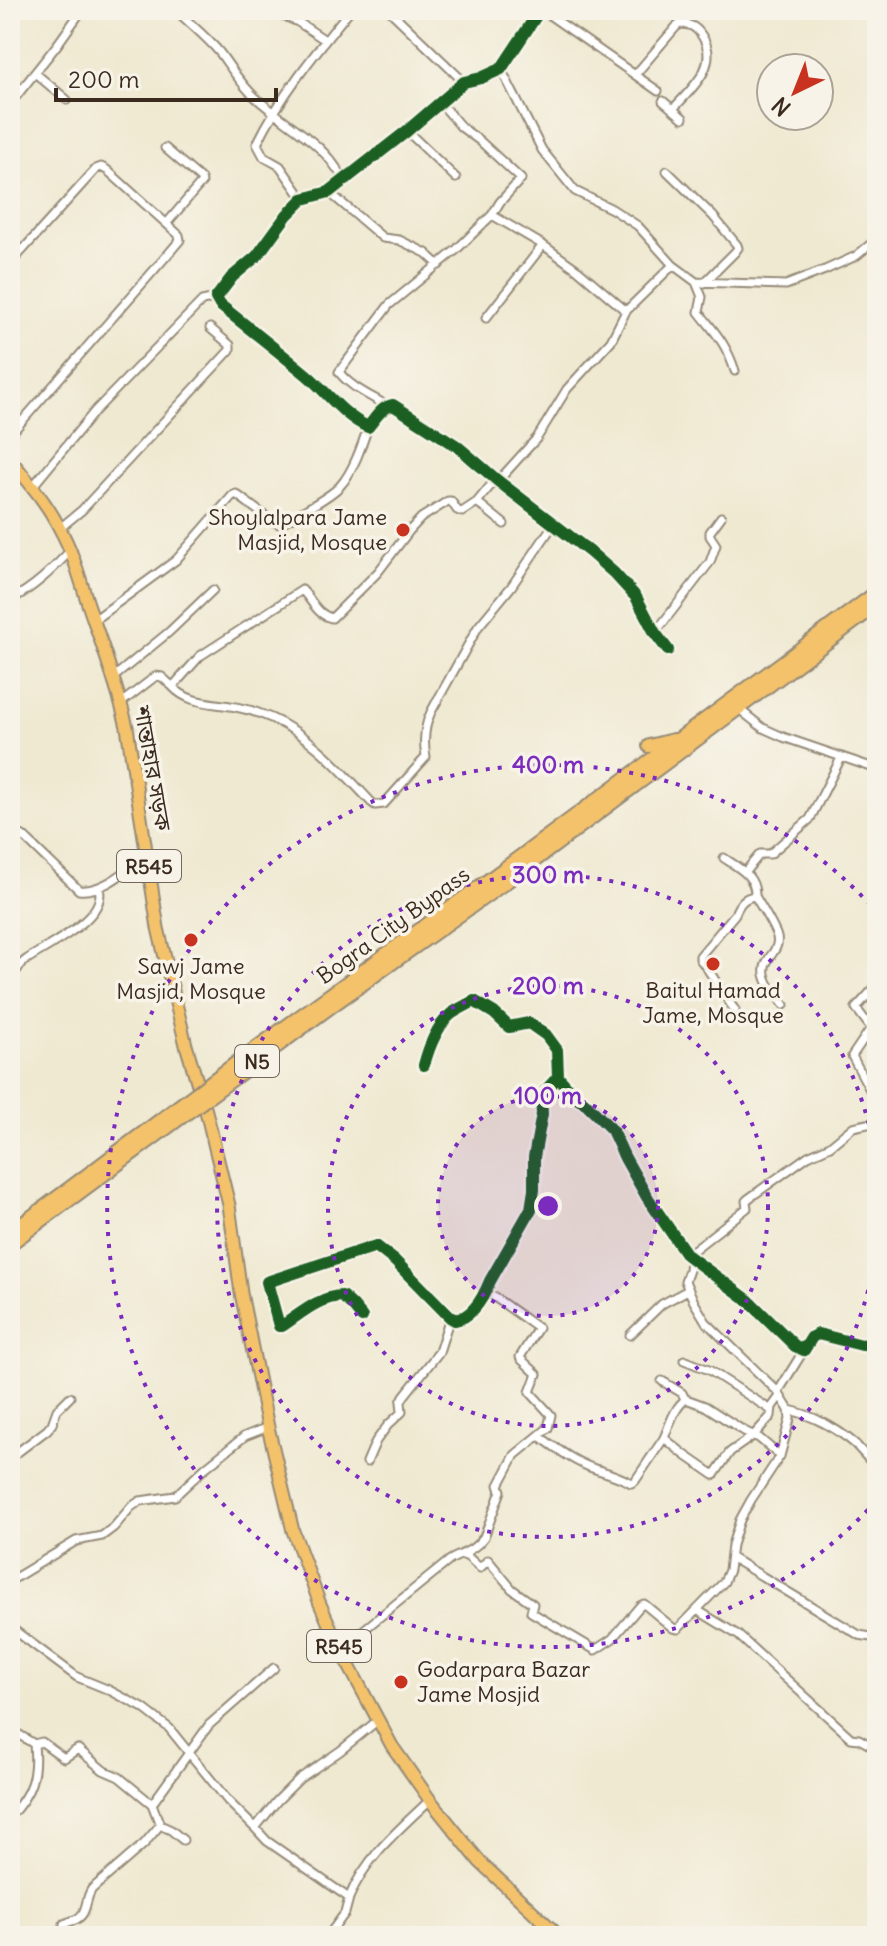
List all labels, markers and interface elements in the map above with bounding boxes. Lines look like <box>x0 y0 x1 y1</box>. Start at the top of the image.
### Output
scale bar <box>56 52 276 102</box>
north arrow <box>755 52 835 132</box>
text: 200 m <box>68 64 140 94</box>
text: N <box>766 91 796 122</box>
place label: Shoylalpara Jame Masjid, Mosque <box>208 503 387 556</box>
marker: Shoylalpara Jame Masjid, Mosque <box>394 521 412 539</box>
street label: শান্তাহার সড়ক <box>128 702 178 833</box>
text: 400 m <box>512 749 584 779</box>
road number: R545 <box>117 850 181 882</box>
text: 300 m <box>512 859 584 889</box>
street label: Bogra City Bypass <box>311 860 475 990</box>
marker: Sawj Jame Masjid, Mosque <box>182 931 200 949</box>
place label: Sawj Jame Masjid, Mosque <box>116 952 266 1005</box>
marker: Baitul Hamad Jame, Mosque <box>704 955 722 973</box>
text: 200 m <box>512 970 584 1000</box>
place label: Baitul Hamad Jame, Mosque <box>642 976 784 1029</box>
road number: N5 <box>235 1045 279 1077</box>
text: 100 m <box>514 1080 582 1110</box>
centre of rings <box>534 1192 562 1220</box>
road number: R545 <box>307 1630 371 1662</box>
place label: Godarpara Bazar Jame Mosjid <box>417 1655 590 1708</box>
marker: Godarpara Bazar Jame Mosjid <box>392 1673 410 1691</box>

